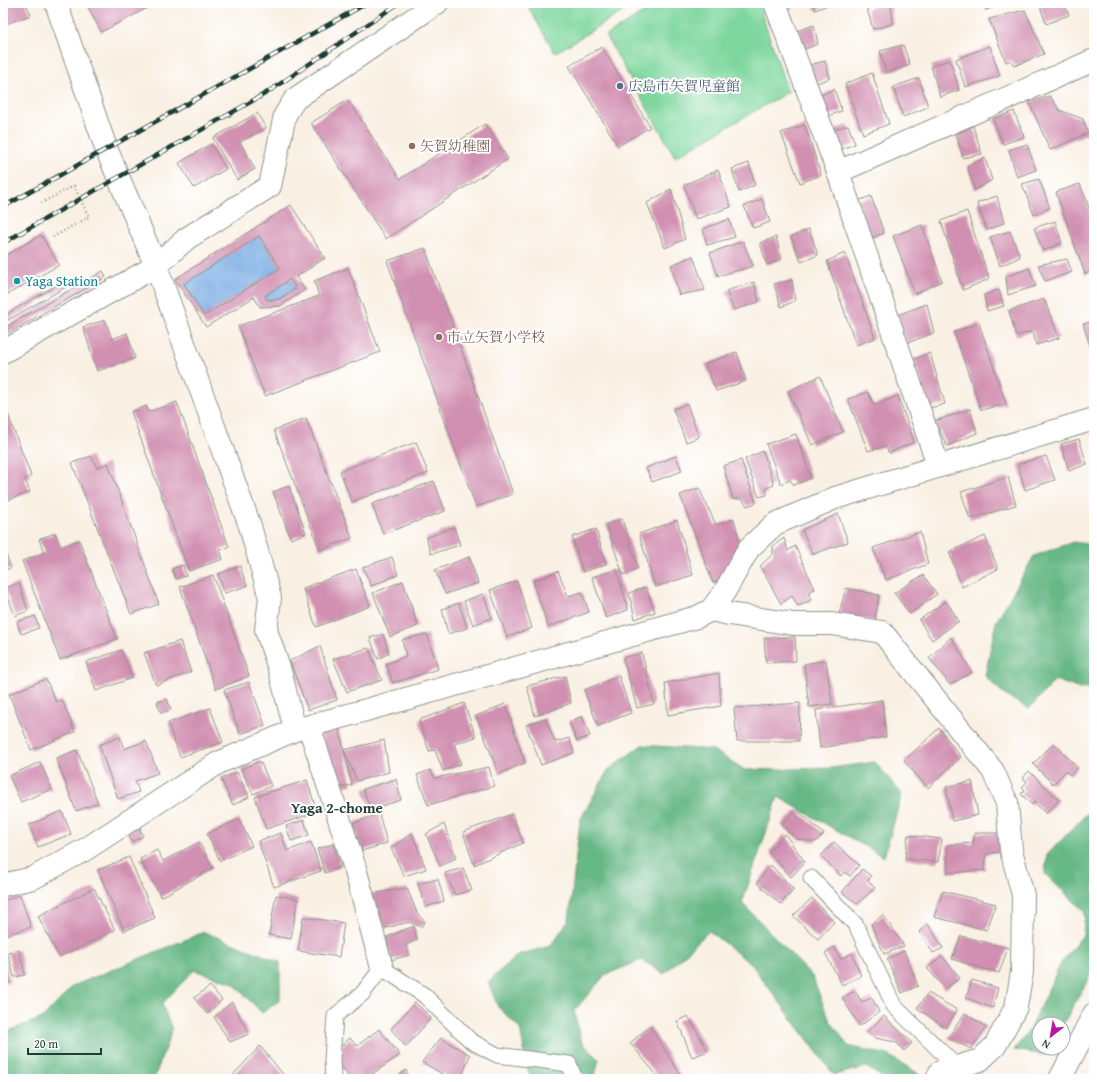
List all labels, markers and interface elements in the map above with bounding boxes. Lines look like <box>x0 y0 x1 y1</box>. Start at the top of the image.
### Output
place label: 広島市矢賀児童館 <box>628 76 740 96</box>
marker: 広島市矢賀児童館 <box>615 81 625 91</box>
place label: 矢賀幼稚園 <box>420 136 490 156</box>
marker: 矢賀幼稚園 <box>407 141 417 151</box>
place label: Yaga Station <box>25 271 98 291</box>
marker: Yaga Station <box>12 276 22 286</box>
place label: 市立矢賀小学校 <box>447 327 545 347</box>
marker: 市立矢賀小学校 <box>434 332 444 342</box>
district label: Yaga 2-chome <box>291 797 383 818</box>
north arrow <box>1031 1016 1071 1056</box>
scale bar <box>28 1030 101 1056</box>
text: 20 m <box>34 1035 58 1052</box>
text: N <box>1038 1035 1053 1053</box>

